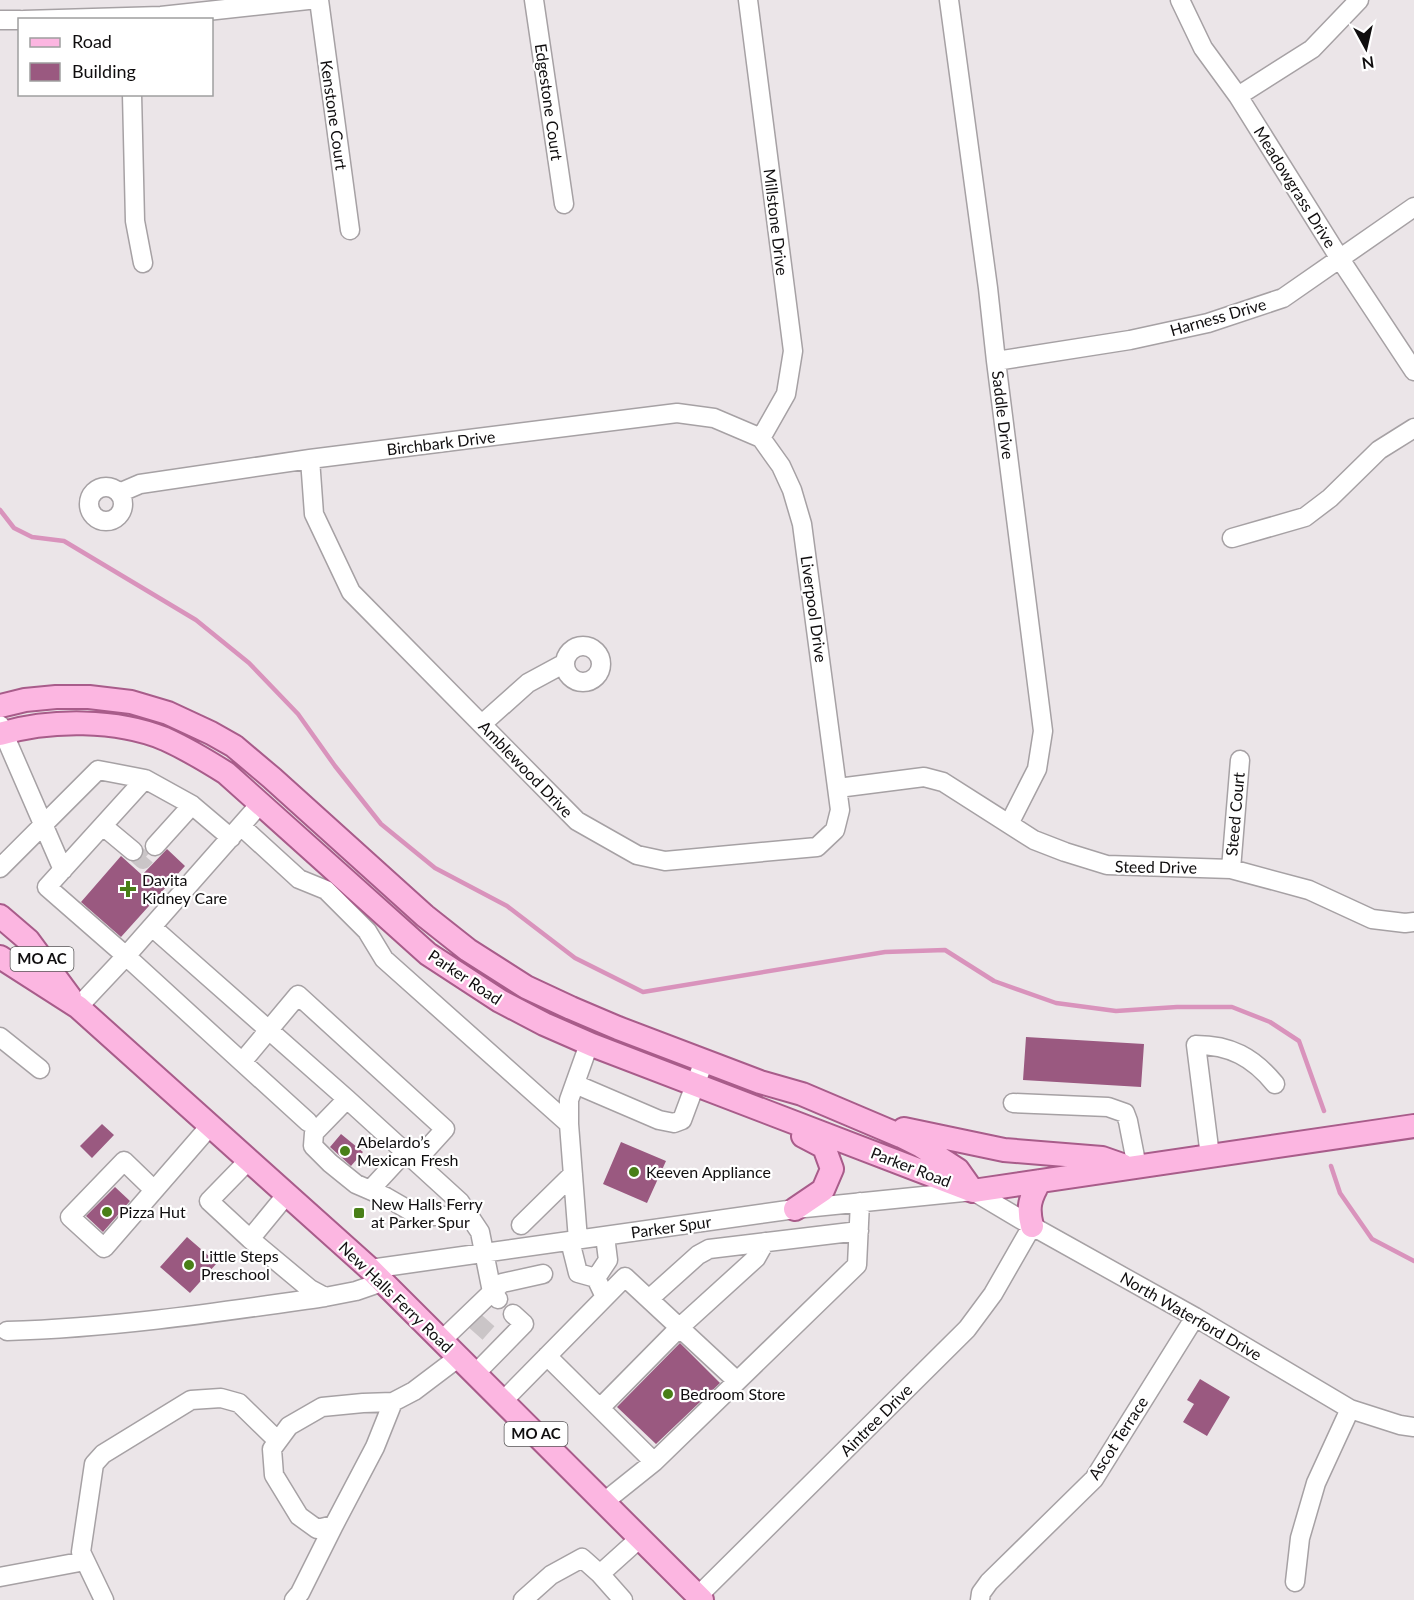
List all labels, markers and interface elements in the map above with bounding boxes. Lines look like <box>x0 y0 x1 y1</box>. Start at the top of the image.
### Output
legend <box>18 18 213 96</box>
north arrow <box>1336 18 1396 78</box>
text: Road <box>72 30 112 52</box>
street label: Edgestone Court <box>532 42 567 162</box>
text: N <box>1361 53 1376 74</box>
street label: Kenstone Court <box>317 59 352 171</box>
text: Building <box>72 60 136 82</box>
street label: Meadowgrass Drive <box>1250 123 1340 251</box>
street label: Millstone Drive <box>761 167 792 276</box>
street label: Harness Drive <box>1168 294 1268 339</box>
street label: Saddle Drive <box>989 370 1018 460</box>
street label: Birchbark Drive <box>386 426 496 459</box>
street label: Liverpool Drive <box>798 554 831 663</box>
street label: Amblewood Drive <box>475 716 577 821</box>
street label: Steed Court <box>1221 771 1248 857</box>
street label: Steed Drive <box>1115 856 1197 877</box>
place label: Davita Kidney Care <box>142 870 227 907</box>
marker: Davita Kidney Care <box>119 880 137 898</box>
street label: Parker Road <box>425 945 506 1008</box>
road number: MO AC <box>10 947 74 971</box>
place label: Abelardo’s Mexican Fresh <box>357 1132 459 1169</box>
street label: Parker Road <box>868 1143 954 1191</box>
marker: Abelardo’s Mexican Fresh <box>338 1144 352 1158</box>
place label: Keeven Appliance <box>646 1162 771 1181</box>
marker: Keeven Appliance <box>627 1165 641 1179</box>
place label: New Halls Ferry at Parker Spur <box>371 1194 484 1231</box>
place label: Pizza Hut <box>119 1202 186 1221</box>
marker: Pizza Hut <box>100 1205 114 1219</box>
marker: New Halls Ferry at Parker Spur <box>352 1206 366 1220</box>
street label: Parker Spur <box>629 1211 713 1242</box>
street label: New Halls Ferry Road <box>335 1237 457 1356</box>
place label: Little Steps Preschool <box>201 1246 279 1283</box>
marker: Little Steps Preschool <box>182 1258 196 1272</box>
street label: North Waterford Drive <box>1117 1267 1265 1364</box>
street label: Aintree Drive <box>836 1380 916 1460</box>
place label: Bedroom Store <box>680 1384 786 1403</box>
marker: Bedroom Store <box>661 1387 675 1401</box>
street label: Ascot Terrace <box>1084 1393 1151 1483</box>
road number: MO AC <box>504 1422 568 1446</box>

